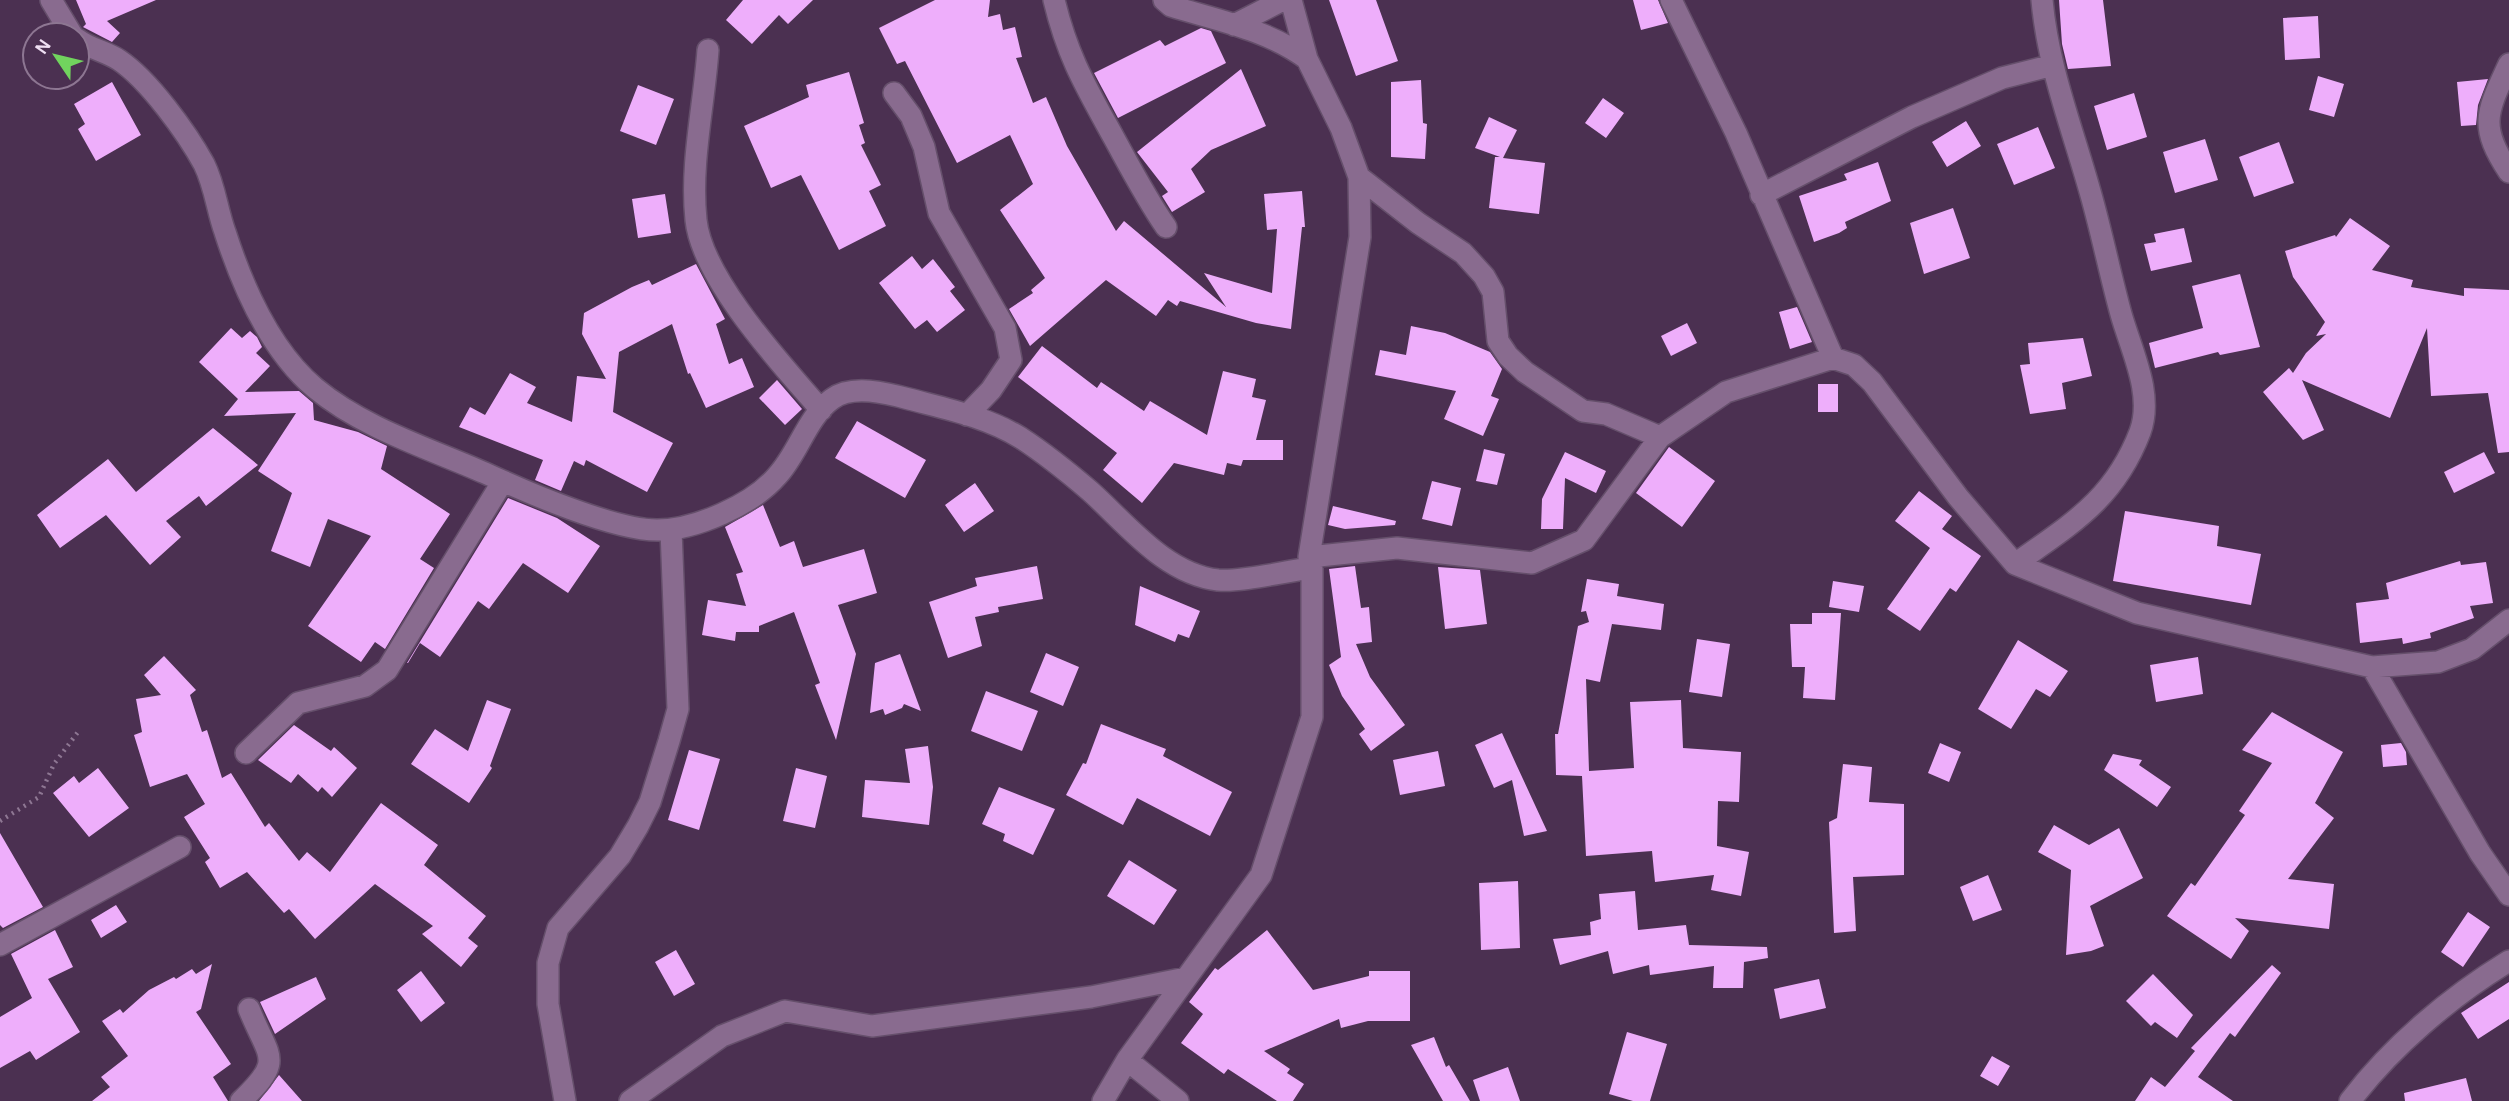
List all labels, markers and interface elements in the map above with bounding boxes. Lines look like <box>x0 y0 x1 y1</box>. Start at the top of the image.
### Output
north arrow <box>21 21 91 91</box>
text: N <box>30 35 56 59</box>

